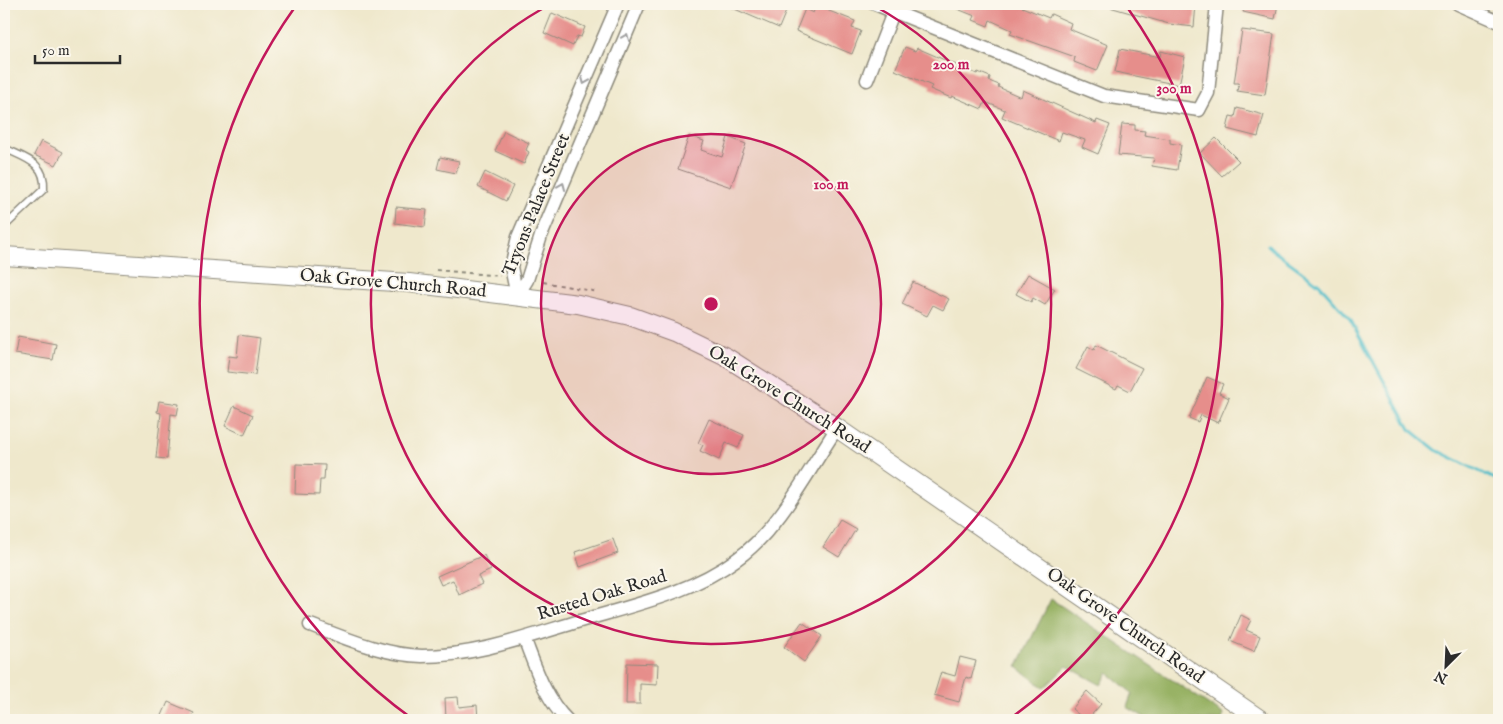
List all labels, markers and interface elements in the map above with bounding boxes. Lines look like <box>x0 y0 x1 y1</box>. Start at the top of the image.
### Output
scale bar <box>35 32 120 64</box>
one-way arrow <box>620 33 630 41</box>
text: 50 m <box>42 41 70 60</box>
text: 200 m <box>933 55 970 74</box>
one-way arrow <box>581 76 592 85</box>
text: 300 m <box>1156 79 1192 98</box>
street label: Tryons Palace Street <box>498 130 576 280</box>
text: 100 m <box>813 175 849 194</box>
one-way arrow <box>556 182 567 191</box>
street label: Oak Grove Church Road <box>299 264 488 304</box>
centre of rings <box>702 295 720 313</box>
street label: Oak Grove Church Road <box>704 341 875 460</box>
street label: Oak Grove Church Road <box>1042 563 1209 689</box>
street label: Rusted Oak Road <box>534 565 670 627</box>
north arrow <box>1420 642 1470 692</box>
text: N <box>1432 666 1451 688</box>

